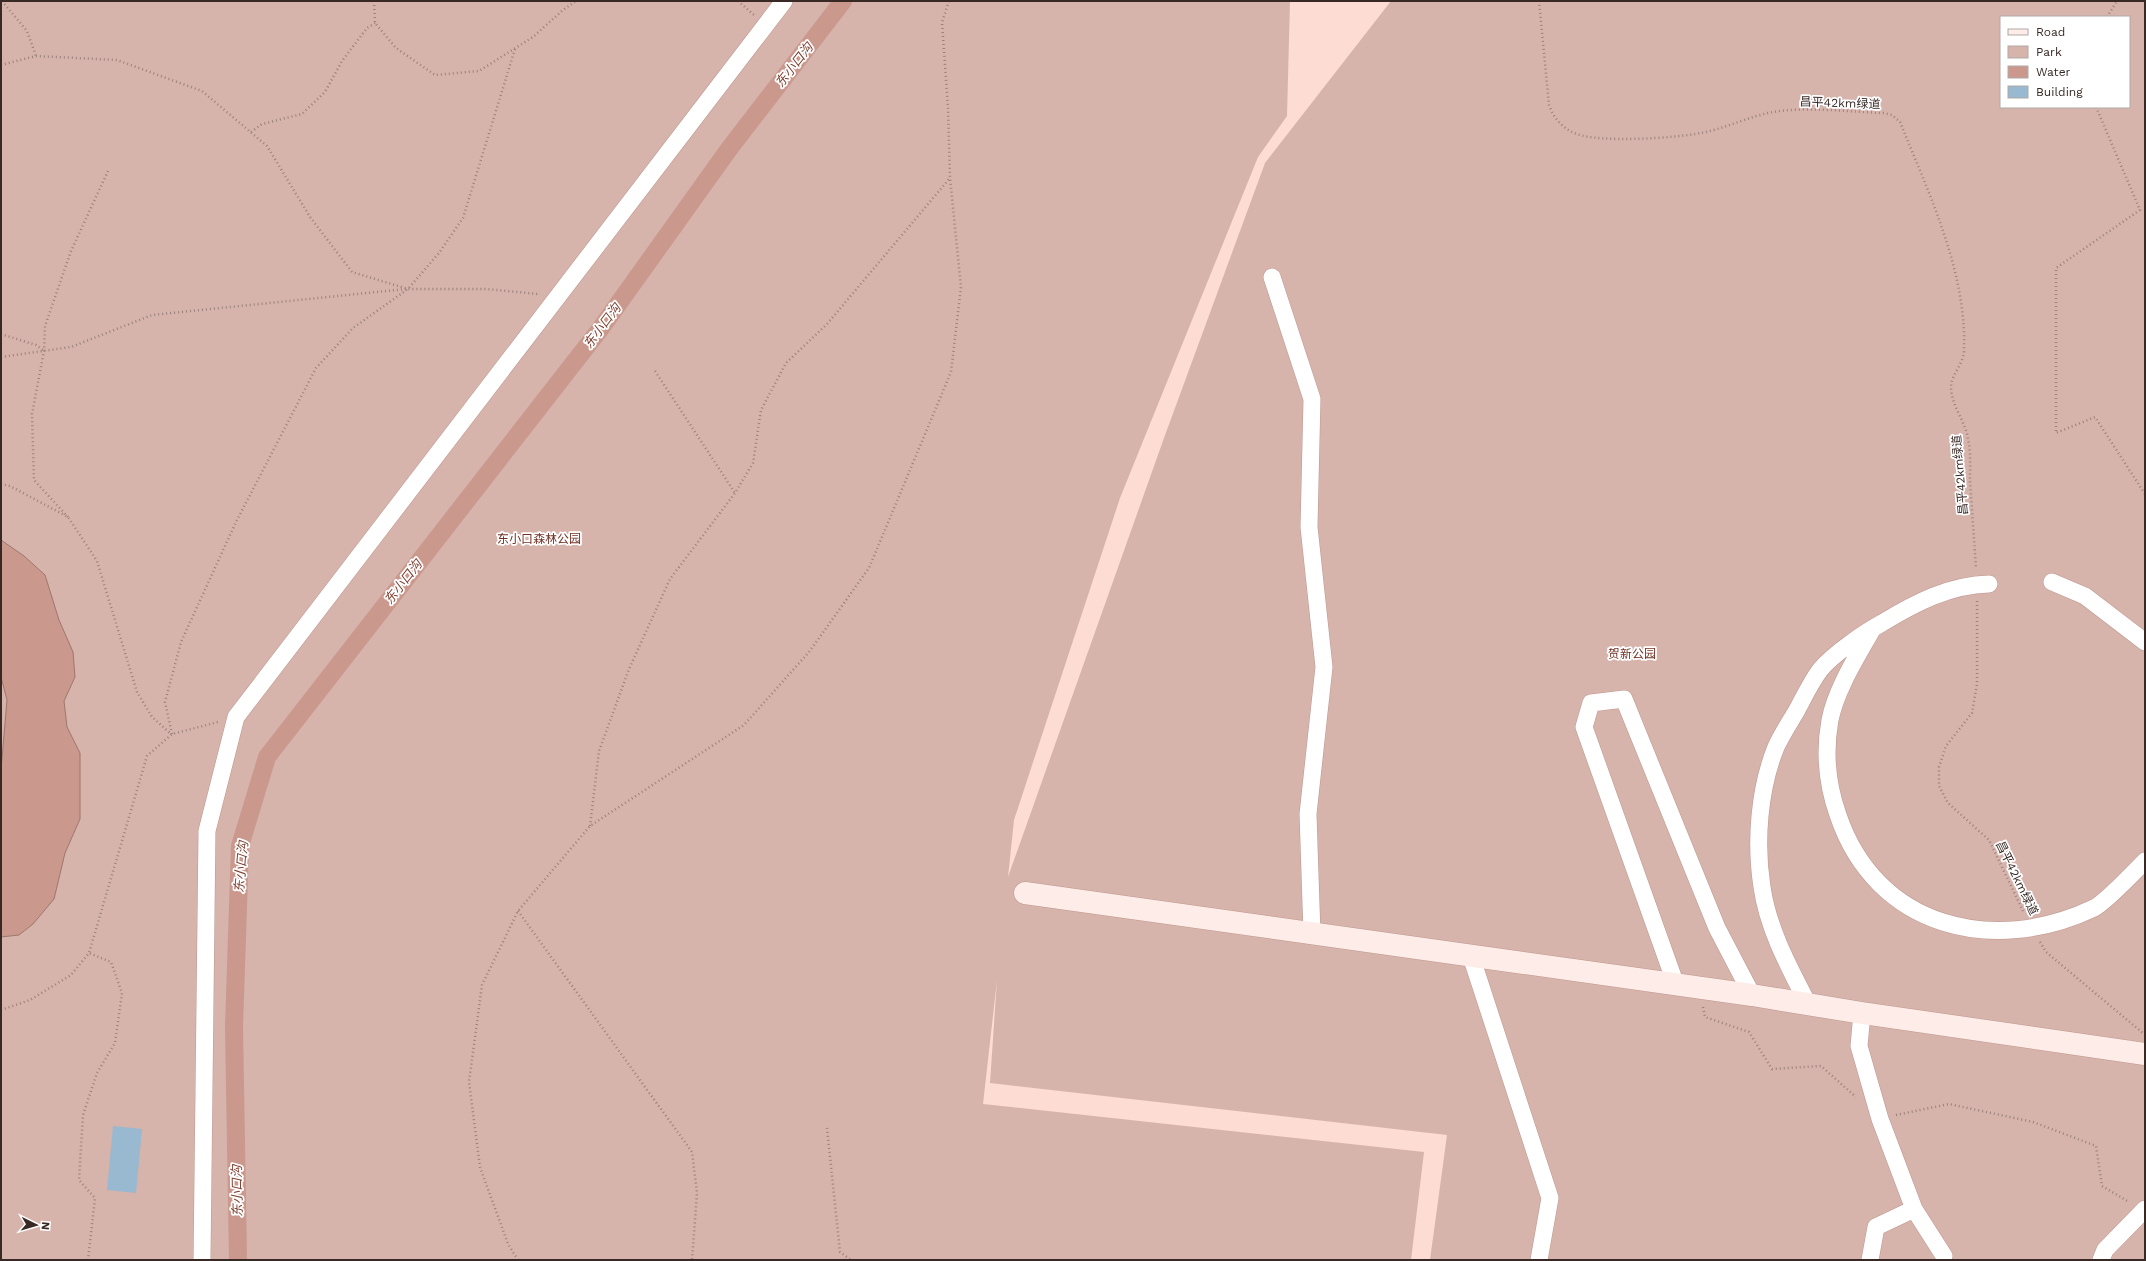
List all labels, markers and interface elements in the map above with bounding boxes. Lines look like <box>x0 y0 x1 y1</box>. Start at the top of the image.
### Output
legend <box>2000 16 2130 108</box>
text: Road <box>2036 25 2065 39</box>
water label: 东小口沟 <box>772 38 817 90</box>
text: Park <box>2036 45 2062 59</box>
text: Water <box>2036 65 2071 79</box>
text: Building <box>2036 85 2083 99</box>
street label: 昌平42km绿道 <box>1799 95 1881 111</box>
water label: 东小口沟 <box>580 299 625 351</box>
street label: 昌平42km绿道 <box>1950 434 1970 516</box>
park label: 东小口森林公园 <box>497 532 581 546</box>
water label: 东小口沟 <box>381 555 426 607</box>
park label: 贺新公园 <box>1608 647 1656 661</box>
water label: 东小口沟 <box>231 838 251 894</box>
street label: 昌平42km绿道 <box>1993 839 2041 917</box>
water label: 东小口沟 <box>229 1163 245 1217</box>
north arrow <box>16 1205 56 1245</box>
text: N <box>39 1221 52 1230</box>

